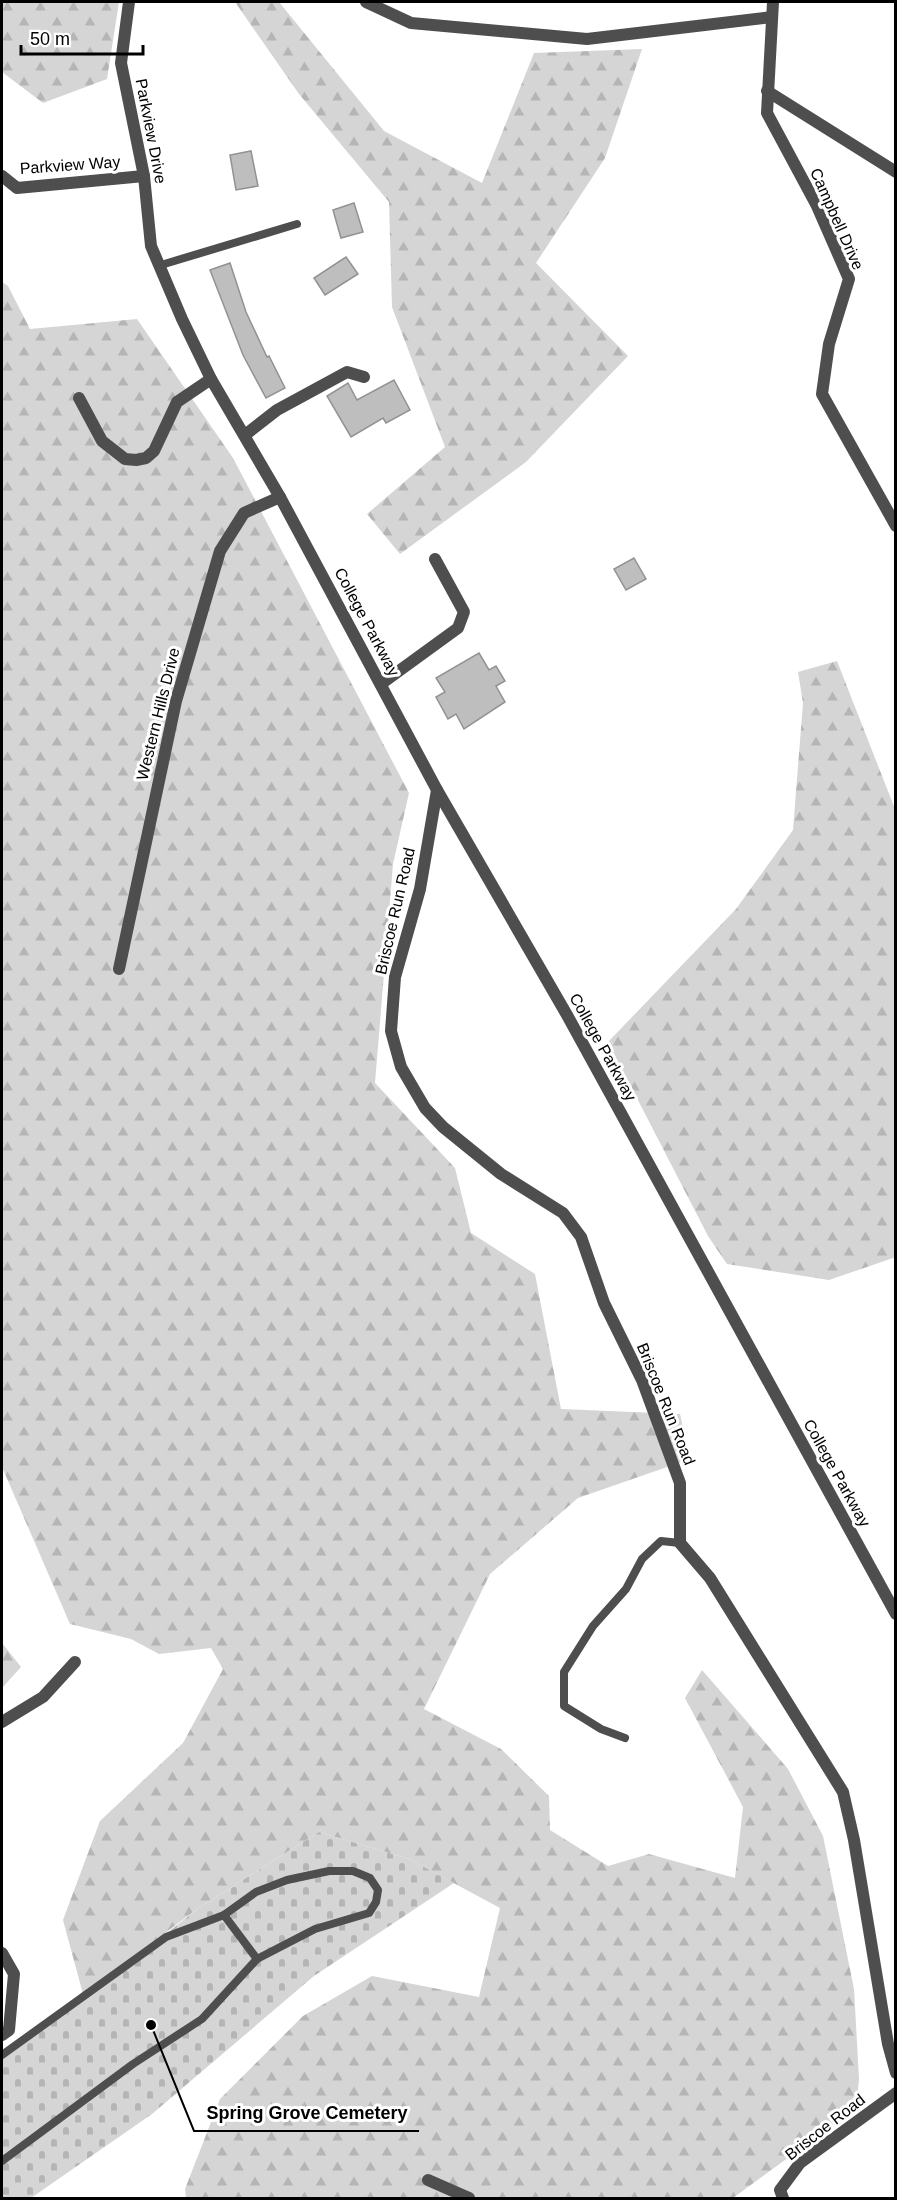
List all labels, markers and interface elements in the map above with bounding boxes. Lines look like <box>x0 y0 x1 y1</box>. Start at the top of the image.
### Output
scale bar <box>21 18 142 56</box>
text: 50 m <box>30 29 70 49</box>
street label: Parkview Drive <box>132 77 170 185</box>
street label: Parkview Way <box>19 153 121 177</box>
street label: Campbell Drive <box>807 166 867 273</box>
street label: College Parkway <box>331 565 403 679</box>
street label: Western Hills Drive <box>133 646 183 782</box>
street label: Briscoe Run Road <box>372 846 418 976</box>
street label: College Parkway <box>566 990 640 1104</box>
street label: Briscoe Run Road <box>634 1341 698 1467</box>
street label: College Parkway <box>800 1416 874 1530</box>
street label: Briscoe Road <box>782 2091 868 2163</box>
callout: Spring Grove Cemetery <box>194 2095 419 2131</box>
text: Spring Grove Cemetery <box>206 2103 408 2123</box>

